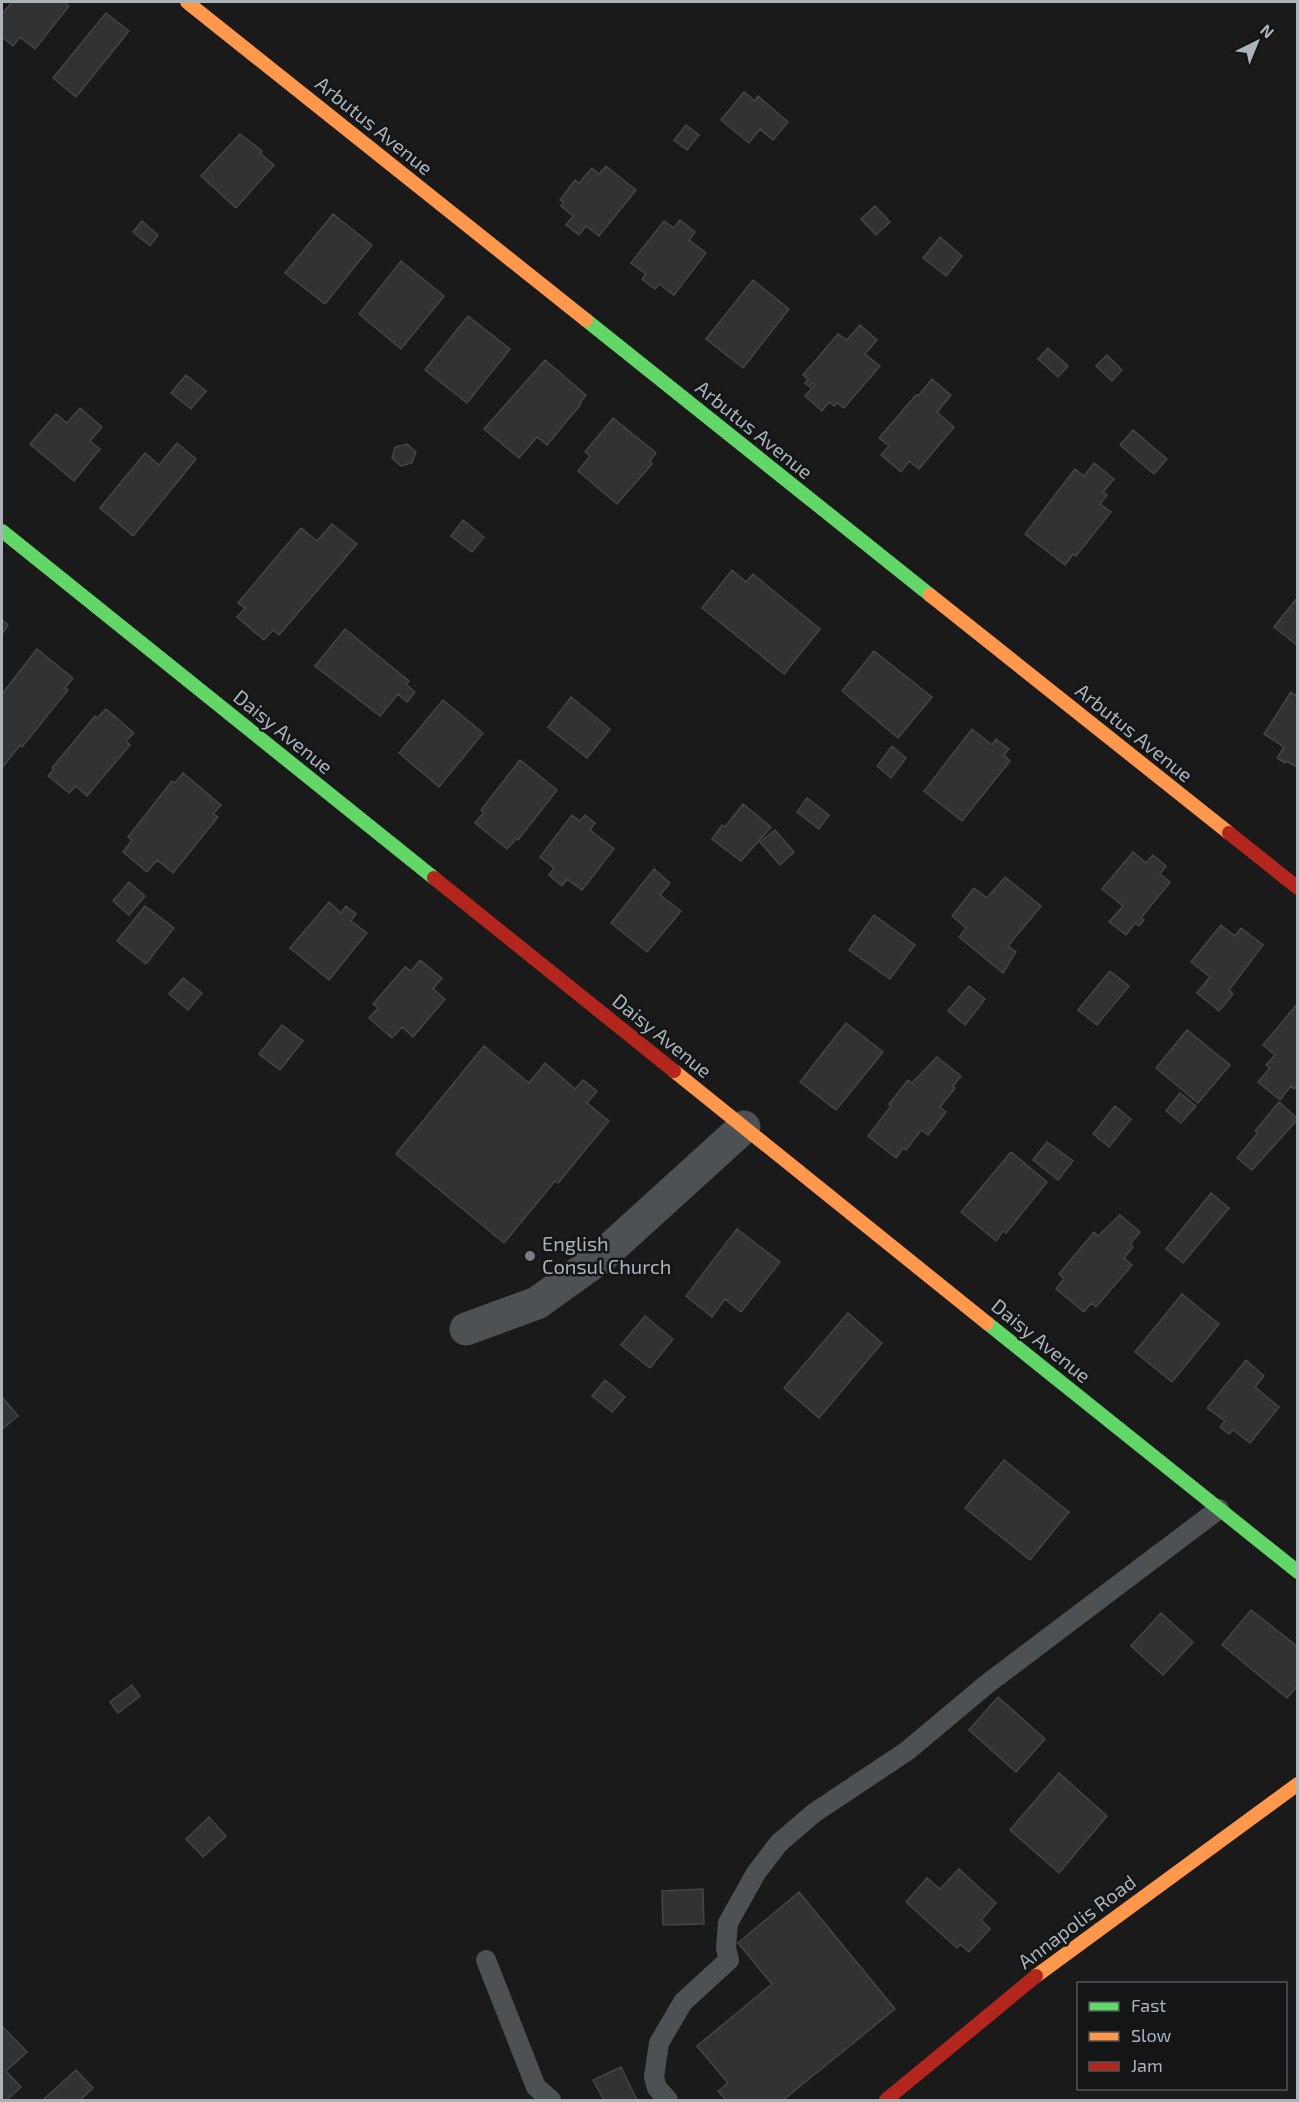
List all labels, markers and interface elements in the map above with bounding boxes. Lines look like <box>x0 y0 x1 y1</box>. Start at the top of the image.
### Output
north arrow <box>1227 12 1287 72</box>
text: N <box>1257 20 1278 42</box>
street label: Arbutus Avenue <box>311 71 438 180</box>
street label: Arbutus Avenue <box>691 375 818 484</box>
street label: Arbutus Avenue <box>1071 678 1198 787</box>
street label: Daisy Avenue <box>229 684 338 778</box>
street label: Daisy Avenue <box>608 988 717 1082</box>
place label: English Consul Church <box>542 1231 671 1278</box>
marker: English Consul Church <box>523 1249 537 1263</box>
street label: Daisy Avenue <box>987 1293 1096 1387</box>
street label: Annapolis Road <box>1013 1869 1140 1973</box>
legend <box>1077 1982 1287 2090</box>
text: Fast <box>1131 1994 1166 2016</box>
text: Slow <box>1131 2024 1172 2046</box>
text: Jam <box>1131 2054 1163 2076</box>

